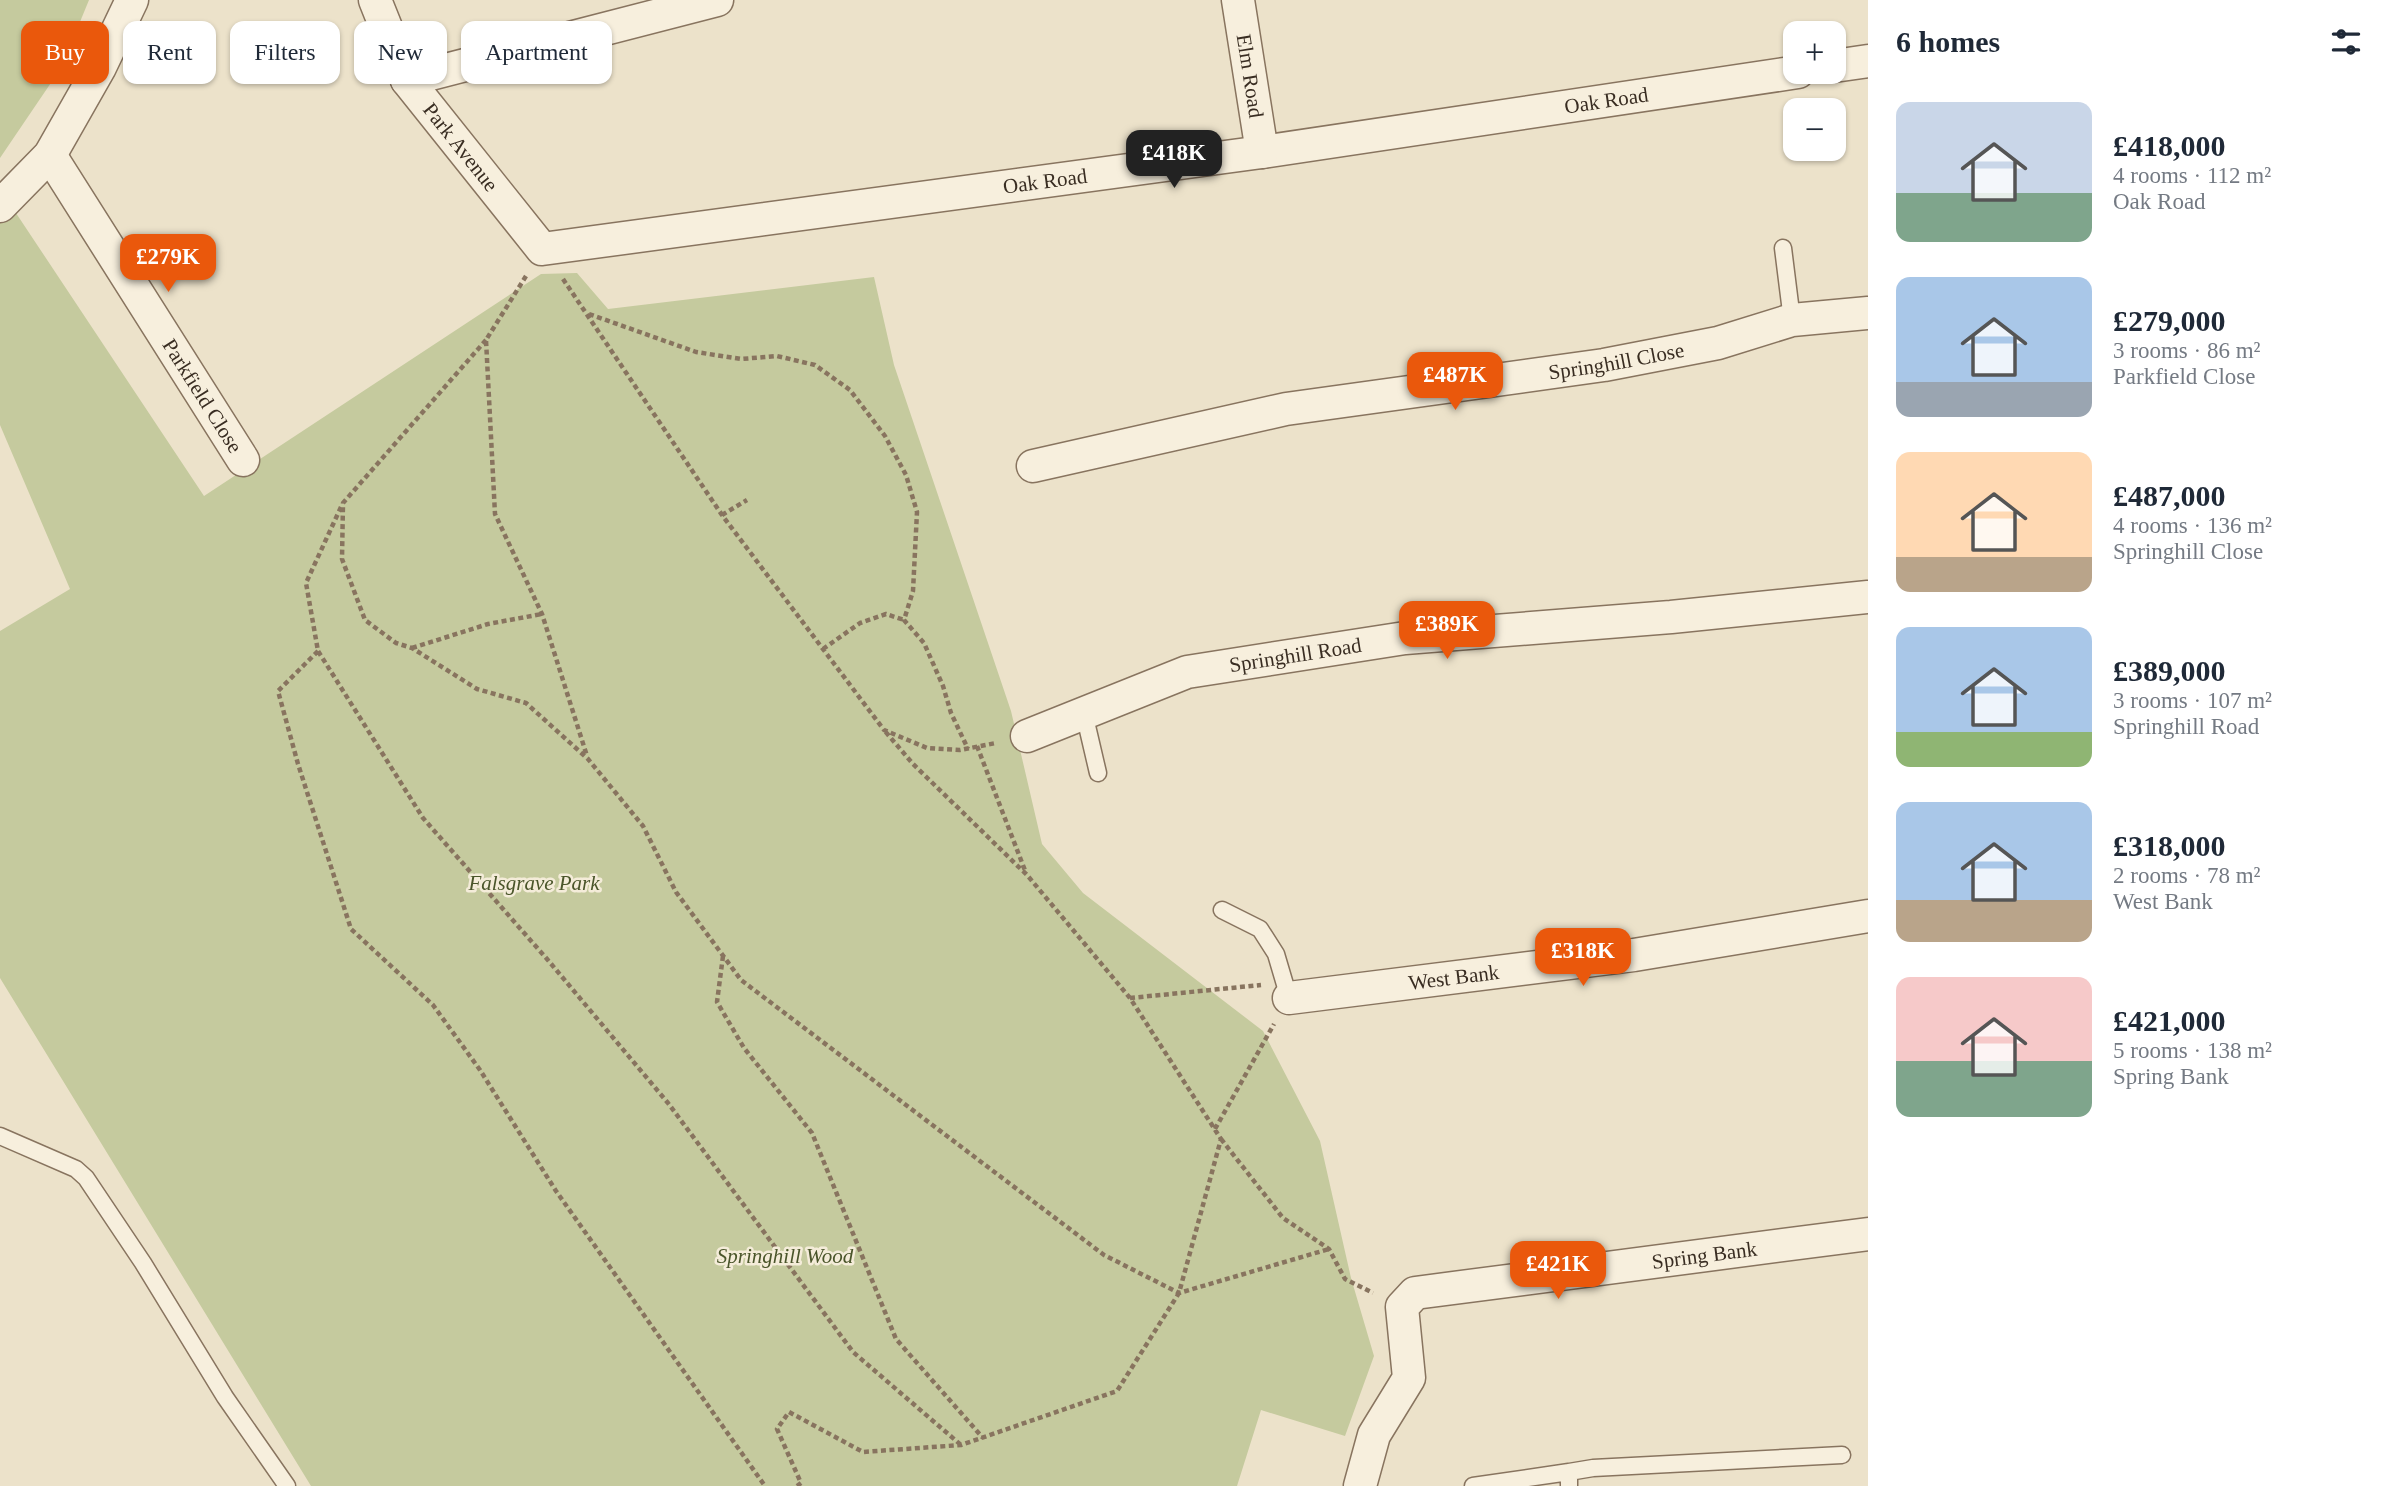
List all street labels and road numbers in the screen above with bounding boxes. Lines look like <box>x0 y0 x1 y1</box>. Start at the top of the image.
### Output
street label: Elm Road <box>1232 32 1269 120</box>
street label: Oak Road <box>1563 82 1650 119</box>
street label: Park Avenue <box>418 98 503 196</box>
street label: Oak Road <box>1001 164 1089 199</box>
street label: Parkfield Close <box>157 334 247 457</box>
street label: Springhill Close <box>1547 338 1686 385</box>
street label: Springhill Road <box>1227 633 1364 677</box>
street label: West Bank <box>1407 960 1501 995</box>
street label: Spring Bank <box>1650 1237 1759 1274</box>

